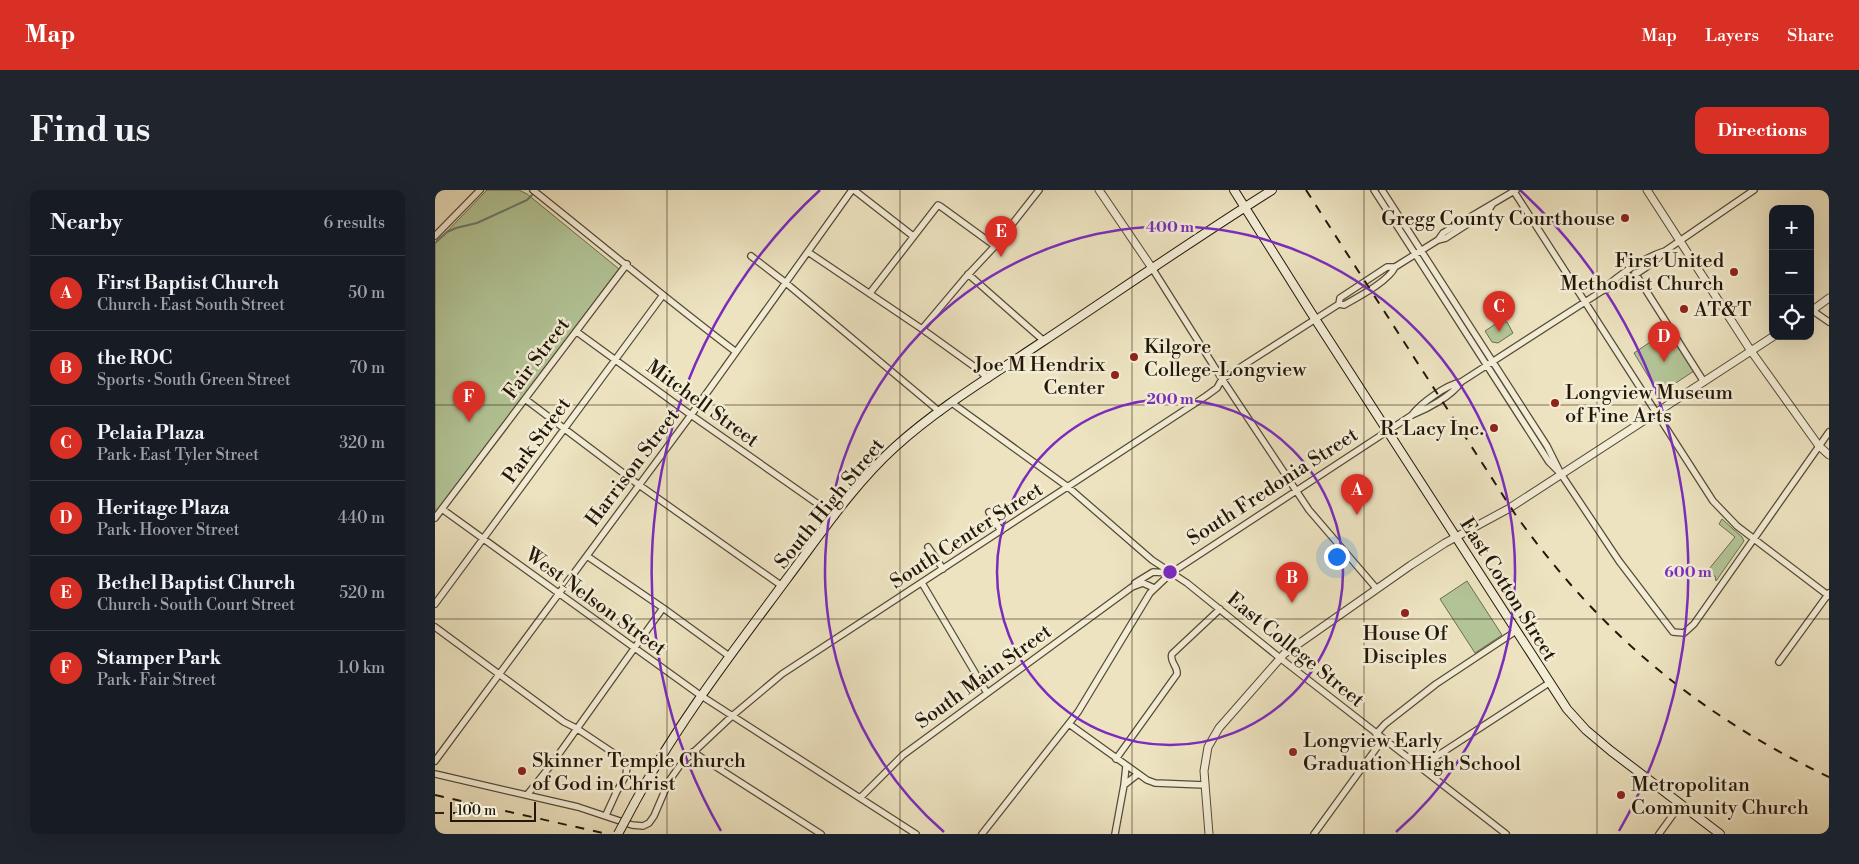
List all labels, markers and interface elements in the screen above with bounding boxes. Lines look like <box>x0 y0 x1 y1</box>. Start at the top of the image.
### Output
text: Map <box>25 20 75 50</box>
text: Map <box>1642 24 1677 47</box>
text: Layers <box>1705 24 1759 47</box>
text: Share <box>1787 24 1834 47</box>
button: Directions <box>1695 107 1829 154</box>
text: Find us <box>30 109 150 152</box>
map controls <box>1769 205 1814 340</box>
button: + <box>1769 205 1814 250</box>
place label: Gregg County Courthouse <box>1381 207 1615 232</box>
text: Nearby <box>50 210 123 236</box>
marker: Gregg County Courthouse <box>1619 212 1631 224</box>
text: 6 results <box>324 213 385 233</box>
pin: E <box>985 216 1017 257</box>
text: 400 m <box>1146 218 1194 237</box>
place label: First United Methodist Church <box>1560 249 1725 297</box>
button: − <box>1769 250 1814 295</box>
marker: First United Methodist Church <box>1728 266 1740 278</box>
text: First Baptist Church <box>97 271 279 295</box>
text: A <box>60 283 72 303</box>
text: 50 m <box>348 283 385 303</box>
pin: C <box>1483 291 1515 332</box>
text: Church · East South Street <box>97 295 285 315</box>
button: locate <box>1769 295 1814 340</box>
place label: AT&T <box>1693 298 1751 323</box>
marker: AT&T <box>1678 303 1690 315</box>
street label: Fair Street <box>498 313 576 405</box>
pin: D <box>1648 321 1680 362</box>
place label: Kilgore College-Longview <box>1144 335 1307 383</box>
text: the ROC <box>97 346 172 370</box>
marker: Kilgore College-Longview <box>1128 351 1140 363</box>
place label: Joe M Hendrix Center <box>973 353 1106 401</box>
street label: Mitchell Street <box>641 355 763 453</box>
text: B <box>60 358 72 378</box>
text: 70 m <box>349 358 385 378</box>
marker: Joe M Hendrix Center <box>1109 369 1121 381</box>
text: Sports · South Green Street <box>97 370 291 390</box>
pin: F <box>453 381 485 422</box>
place label: Longview Museum of Fine Arts <box>1565 381 1734 429</box>
text: 200 m <box>1146 390 1194 409</box>
street label: Park Street <box>498 393 577 489</box>
marker: Longview Museum of Fine Arts <box>1549 397 1561 409</box>
street label: Harrison Street <box>581 404 686 532</box>
place label: R. Lacy Inc. <box>1380 417 1484 442</box>
text: Pelaia Plaza <box>97 421 204 445</box>
marker: R. Lacy Inc. <box>1488 422 1500 434</box>
street label: South Fredonia Street <box>1183 423 1363 552</box>
text: C <box>60 433 72 453</box>
text: 320 m <box>339 433 385 453</box>
street label: South High Street <box>770 434 890 574</box>
text: Park · East Tyler Street <box>97 445 259 465</box>
pin: A <box>1341 474 1373 515</box>
street label: South Center Street <box>886 477 1048 595</box>
text: Heritage Plaza <box>97 496 230 520</box>
text: D <box>60 508 72 528</box>
text: 440 m <box>338 508 385 528</box>
street label: East Cotton Street <box>1454 513 1562 666</box>
text: Park · Hoover Street <box>97 520 239 540</box>
street label: West Nelson Street <box>519 542 670 662</box>
your location <box>1324 544 1350 570</box>
pin: B <box>1276 562 1308 603</box>
centre of rings <box>1161 563 1179 581</box>
text: 600 m <box>1664 563 1712 582</box>
text: Bethel Baptist Church <box>97 571 295 595</box>
text: E <box>60 583 72 603</box>
text: 520 m <box>339 583 385 603</box>
street label: East College Street <box>1221 587 1369 713</box>
text: Church · South Court Street <box>97 595 295 615</box>
marker: House Of Disciples <box>1399 607 1411 619</box>
street label: South Main Street <box>911 619 1057 735</box>
place label: House Of Disciples <box>1363 622 1448 670</box>
text: Stamper Park <box>97 646 221 670</box>
text: F <box>60 658 72 678</box>
text: 1.0 km <box>338 658 385 678</box>
text: Park · Fair Street <box>97 670 216 690</box>
place label: Longview Early Graduation High School <box>1303 729 1521 777</box>
marker: Longview Early Graduation High School <box>1287 746 1299 758</box>
place label: Skinner Temple Church of God in Christ <box>532 749 746 797</box>
marker: Skinner Temple Church of God in Christ <box>516 765 528 777</box>
place label: Metropolitan Community Church <box>1631 773 1809 821</box>
marker: Metropolitan Community Church <box>1615 789 1627 801</box>
scale bar <box>450 799 536 822</box>
text: 100 m <box>457 802 496 820</box>

